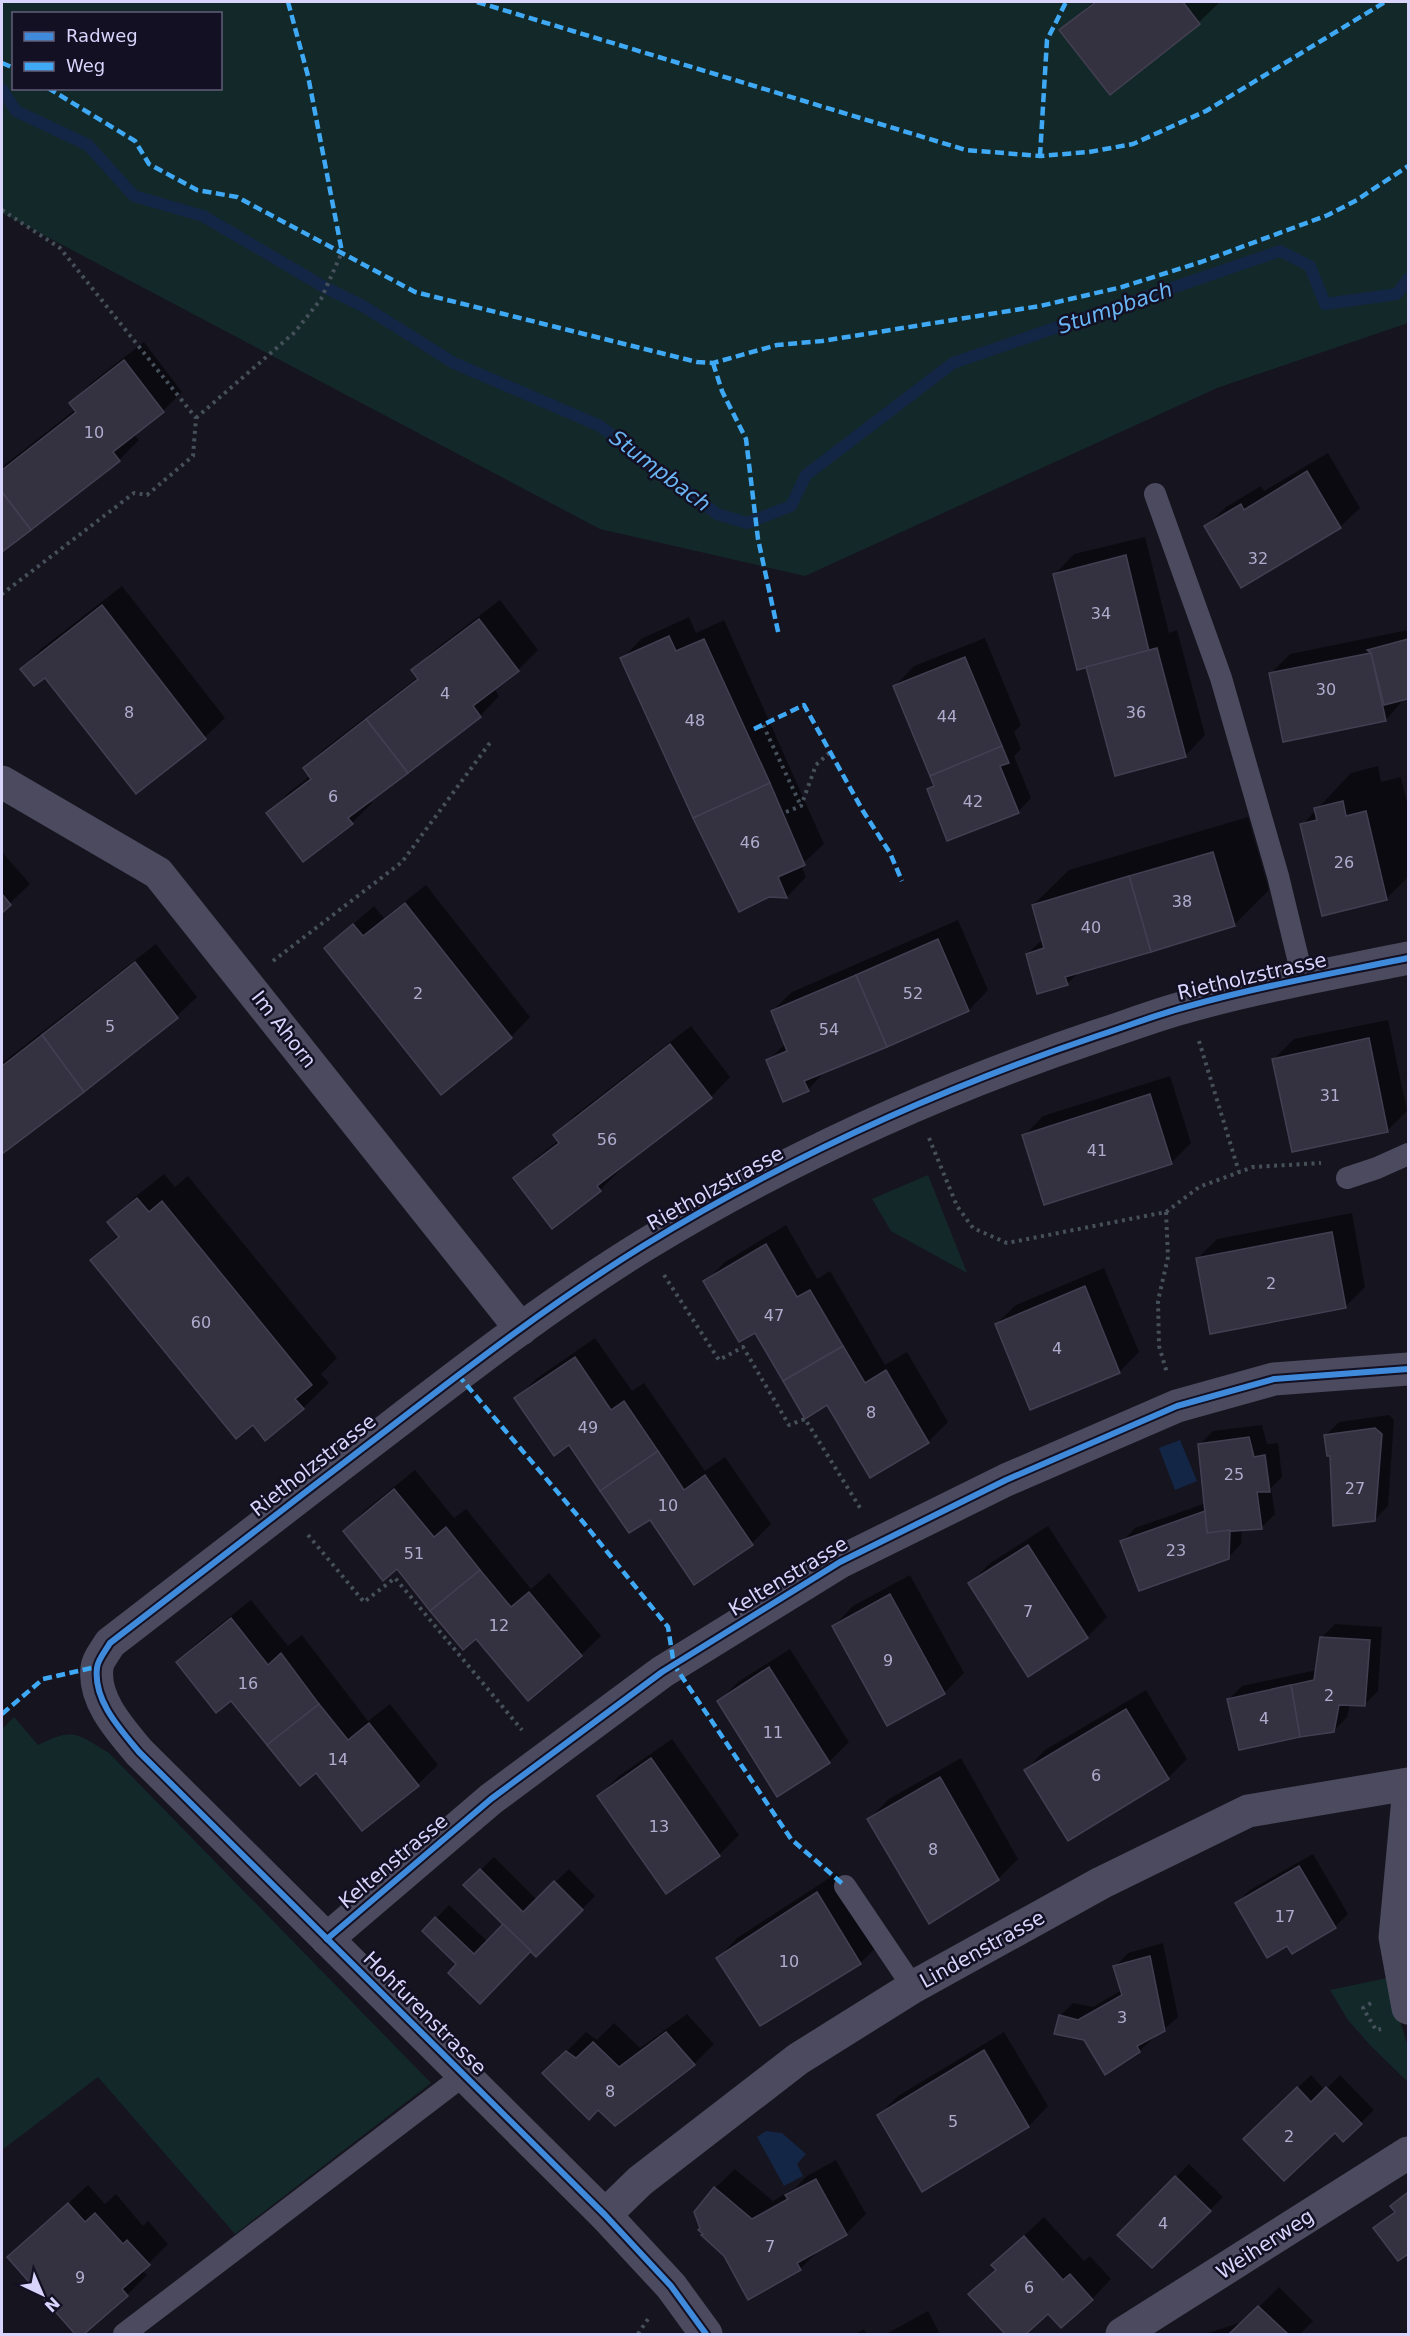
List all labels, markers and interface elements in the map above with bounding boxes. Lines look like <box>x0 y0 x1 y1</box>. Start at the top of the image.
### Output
legend <box>12 12 222 90</box>
text: Radweg <box>66 25 138 46</box>
text: Weg <box>66 55 105 76</box>
water label: Stumpbach <box>1054 277 1176 339</box>
house number: 10 <box>84 423 104 442</box>
water label: Stumpbach <box>605 425 715 517</box>
house number: 32 <box>1248 549 1268 568</box>
house number: 34 <box>1091 604 1111 623</box>
house number: 30 <box>1316 680 1336 699</box>
house number: 4 <box>440 684 450 703</box>
house number: 8 <box>124 703 134 722</box>
house number: 36 <box>1126 703 1146 722</box>
house number: 44 <box>937 707 957 726</box>
house number: 48 <box>685 711 705 730</box>
house number: 6 <box>328 787 338 806</box>
house number: 42 <box>963 792 983 811</box>
house number: 46 <box>740 833 760 852</box>
house number: 26 <box>1334 853 1354 872</box>
house number: 38 <box>1172 892 1192 911</box>
house number: 40 <box>1081 918 1101 937</box>
street label: Rietholzstrasse <box>1175 947 1329 1005</box>
house number: 2 <box>413 984 423 1003</box>
house number: 52 <box>903 984 923 1003</box>
street label: Im Ahorn <box>247 986 321 1072</box>
house number: 5 <box>105 1017 115 1036</box>
house number: 54 <box>819 1020 839 1039</box>
house number: 31 <box>1320 1086 1340 1105</box>
house number: 56 <box>597 1130 617 1149</box>
street label: Rietholzstrasse <box>643 1141 787 1235</box>
house number: 41 <box>1087 1141 1107 1160</box>
house number: 2 <box>1266 1274 1276 1293</box>
house number: 47 <box>764 1306 784 1325</box>
house number: 60 <box>191 1313 211 1332</box>
house number: 4 <box>1052 1339 1062 1358</box>
house number: 8 <box>866 1403 876 1422</box>
street label: Rietholzstrasse <box>246 1409 380 1521</box>
house number: 49 <box>578 1418 598 1437</box>
house number: 25 <box>1224 1465 1244 1484</box>
house number: 27 <box>1345 1479 1365 1498</box>
house number: 10 <box>658 1496 678 1515</box>
street label: Keltenstrasse <box>724 1531 852 1621</box>
house number: 23 <box>1166 1541 1186 1560</box>
house number: 51 <box>404 1544 424 1563</box>
house number: 7 <box>1023 1602 1033 1621</box>
house number: 12 <box>489 1616 509 1635</box>
house number: 9 <box>883 1651 893 1670</box>
house number: 16 <box>238 1674 258 1693</box>
house number: 2 <box>1324 1686 1334 1705</box>
house number: 4 <box>1259 1709 1269 1728</box>
house number: 11 <box>763 1723 783 1742</box>
house number: 14 <box>328 1750 348 1769</box>
house number: 6 <box>1091 1766 1101 1785</box>
street label: Keltenstrasse <box>334 1809 452 1913</box>
house number: 13 <box>649 1817 669 1836</box>
house number: 8 <box>928 1840 938 1859</box>
street label: Lindenstrasse <box>915 1905 1049 1993</box>
house number: 17 <box>1275 1907 1295 1926</box>
street label: Hohfurenstrasse <box>358 1946 492 2080</box>
house number: 10 <box>779 1952 799 1971</box>
house number: 3 <box>1117 2008 1127 2027</box>
house number: 8 <box>605 2082 615 2101</box>
house number: 5 <box>948 2112 958 2131</box>
house number: 2 <box>1284 2127 1294 2146</box>
street label: Weiherweg <box>1212 2204 1318 2284</box>
house number: 4 <box>1158 2214 1168 2233</box>
house number: 7 <box>765 2237 775 2256</box>
north arrow <box>12 2264 72 2324</box>
house number: 9 <box>75 2268 85 2287</box>
house number: 6 <box>1024 2278 1034 2297</box>
text: N <box>41 2293 63 2316</box>

